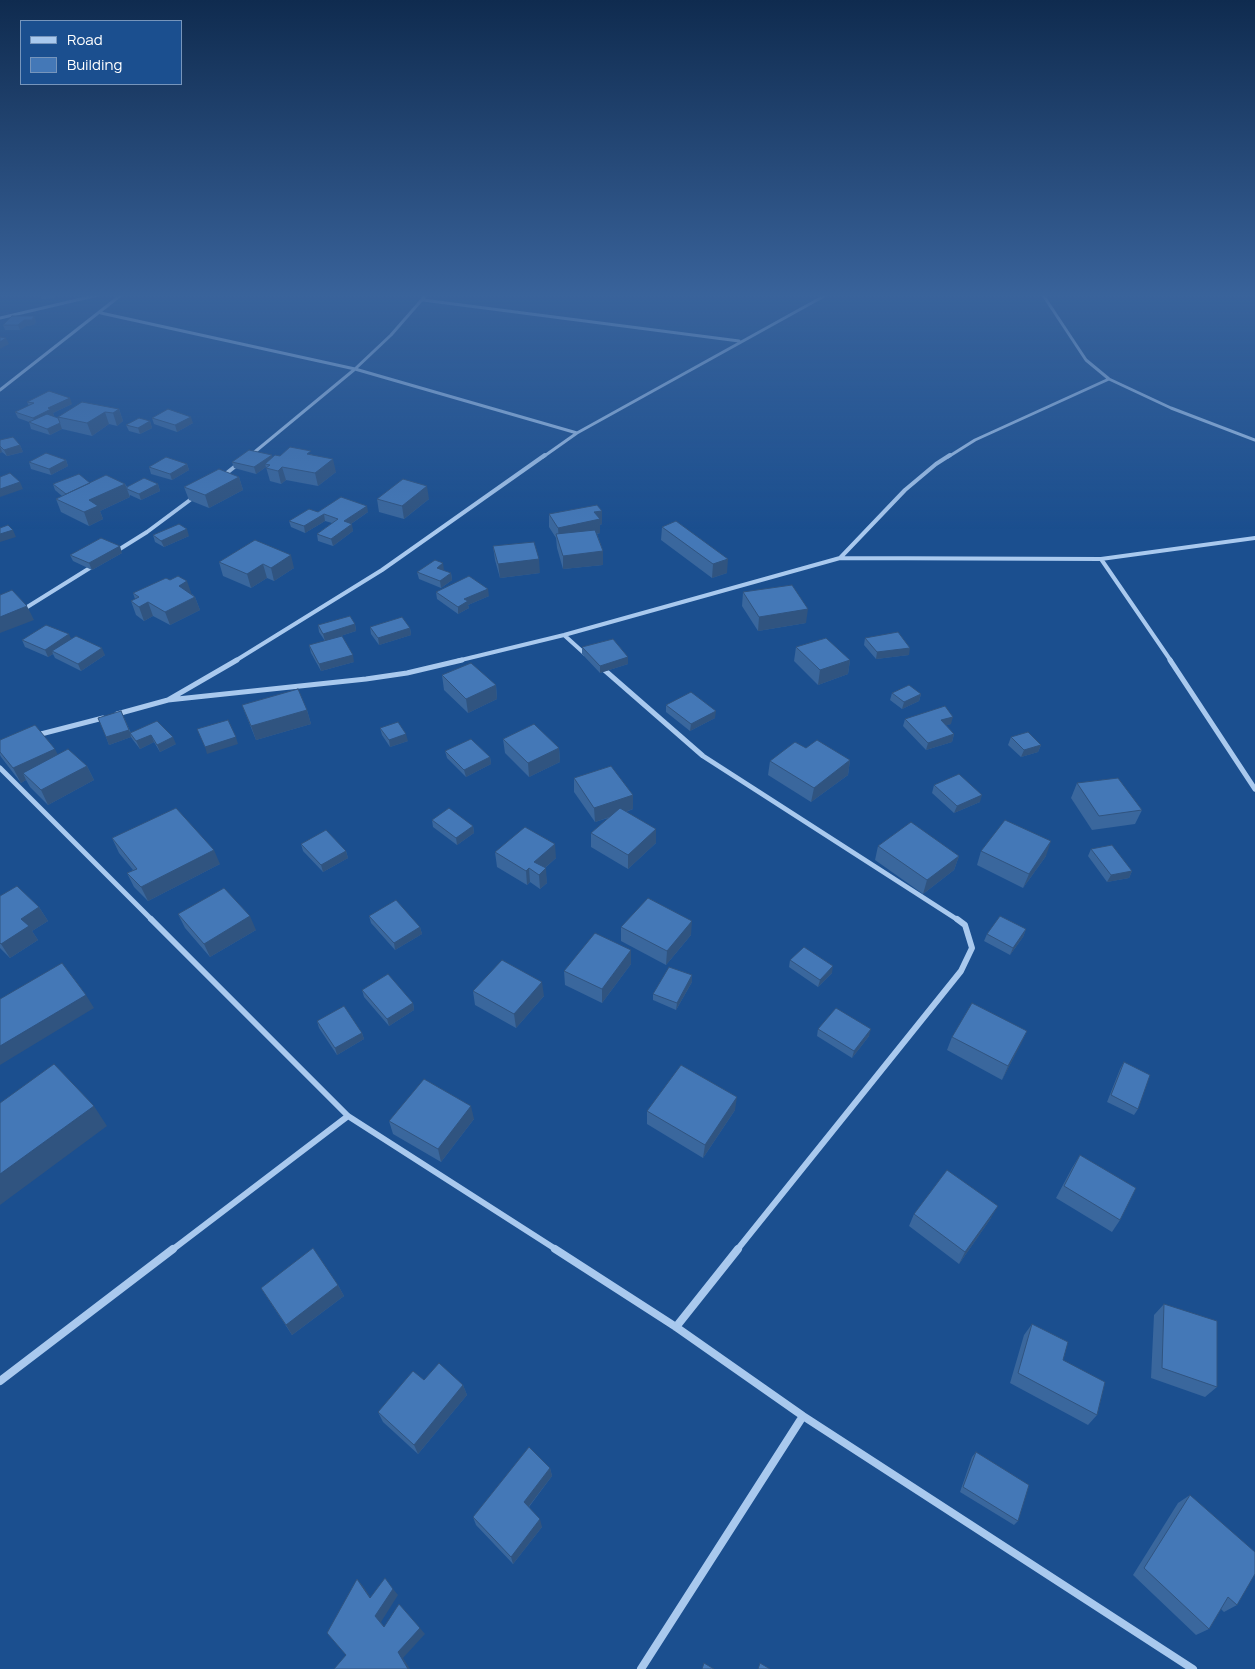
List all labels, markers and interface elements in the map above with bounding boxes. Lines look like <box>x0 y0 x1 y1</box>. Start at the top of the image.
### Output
legend <box>20 20 182 85</box>
text: Road <box>67 29 103 50</box>
text: Building <box>67 54 122 75</box>

